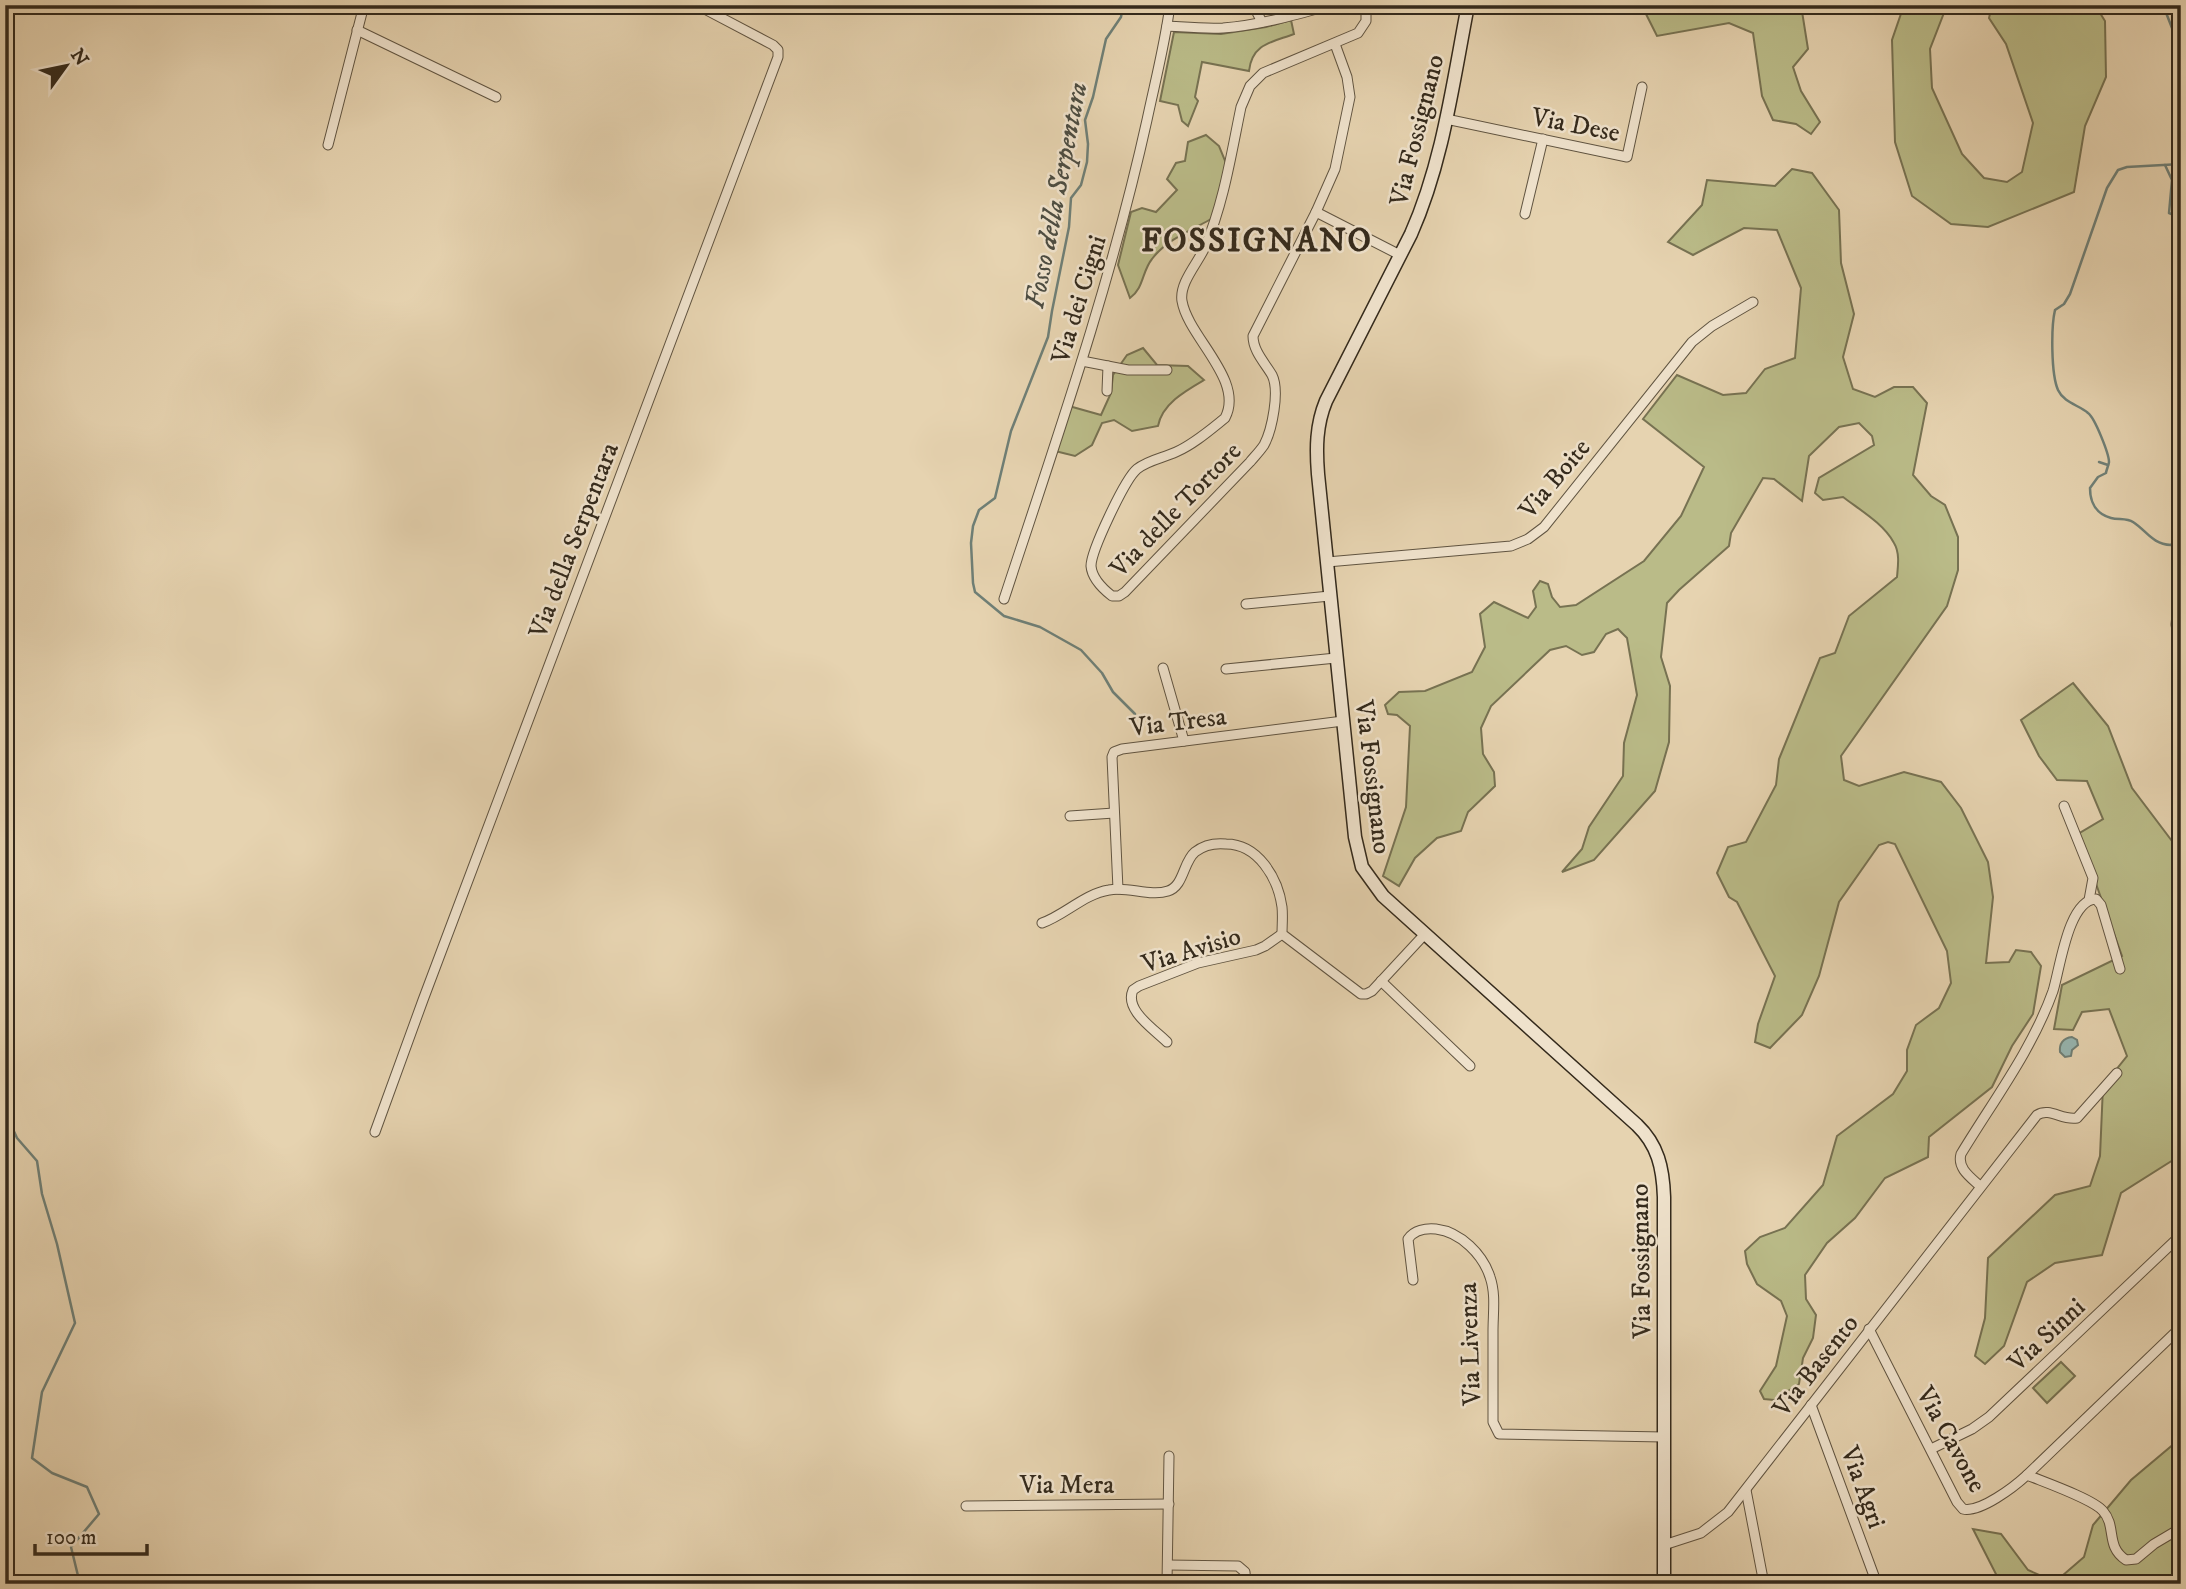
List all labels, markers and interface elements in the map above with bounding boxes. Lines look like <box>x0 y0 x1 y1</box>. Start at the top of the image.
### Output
north arrow <box>32 32 102 102</box>
text: N <box>65 45 93 71</box>
street label: Via Fossignano <box>1382 51 1452 210</box>
water label: Fosso della Serpentara <box>1017 79 1096 312</box>
street label: Via Dese <box>1528 101 1623 150</box>
district label: FOSSIGNANO <box>1141 221 1373 262</box>
street label: Via dei Cigni <box>1044 231 1115 369</box>
street label: Via Boite <box>1512 432 1598 526</box>
street label: Via delle Tortore <box>1102 435 1249 585</box>
street label: Via della Serpentara <box>522 438 627 644</box>
street label: Via Fossignano <box>1347 697 1398 856</box>
street label: Via Tresa <box>1127 700 1228 745</box>
street label: Via Avisio <box>1137 920 1245 981</box>
street label: Via Fossignano <box>1624 1183 1659 1340</box>
street label: Via Livenza <box>1452 1282 1489 1407</box>
street label: Via Sinni <box>2001 1291 2093 1380</box>
street label: Via Basento <box>1765 1308 1866 1425</box>
street label: Via Cavone <box>1908 1380 1993 1498</box>
street label: Via Agri <box>1832 1441 1893 1533</box>
street label: Via Mera <box>1019 1469 1114 1502</box>
scale bar <box>35 1512 147 1556</box>
text: 100 m <box>46 1525 97 1551</box>

